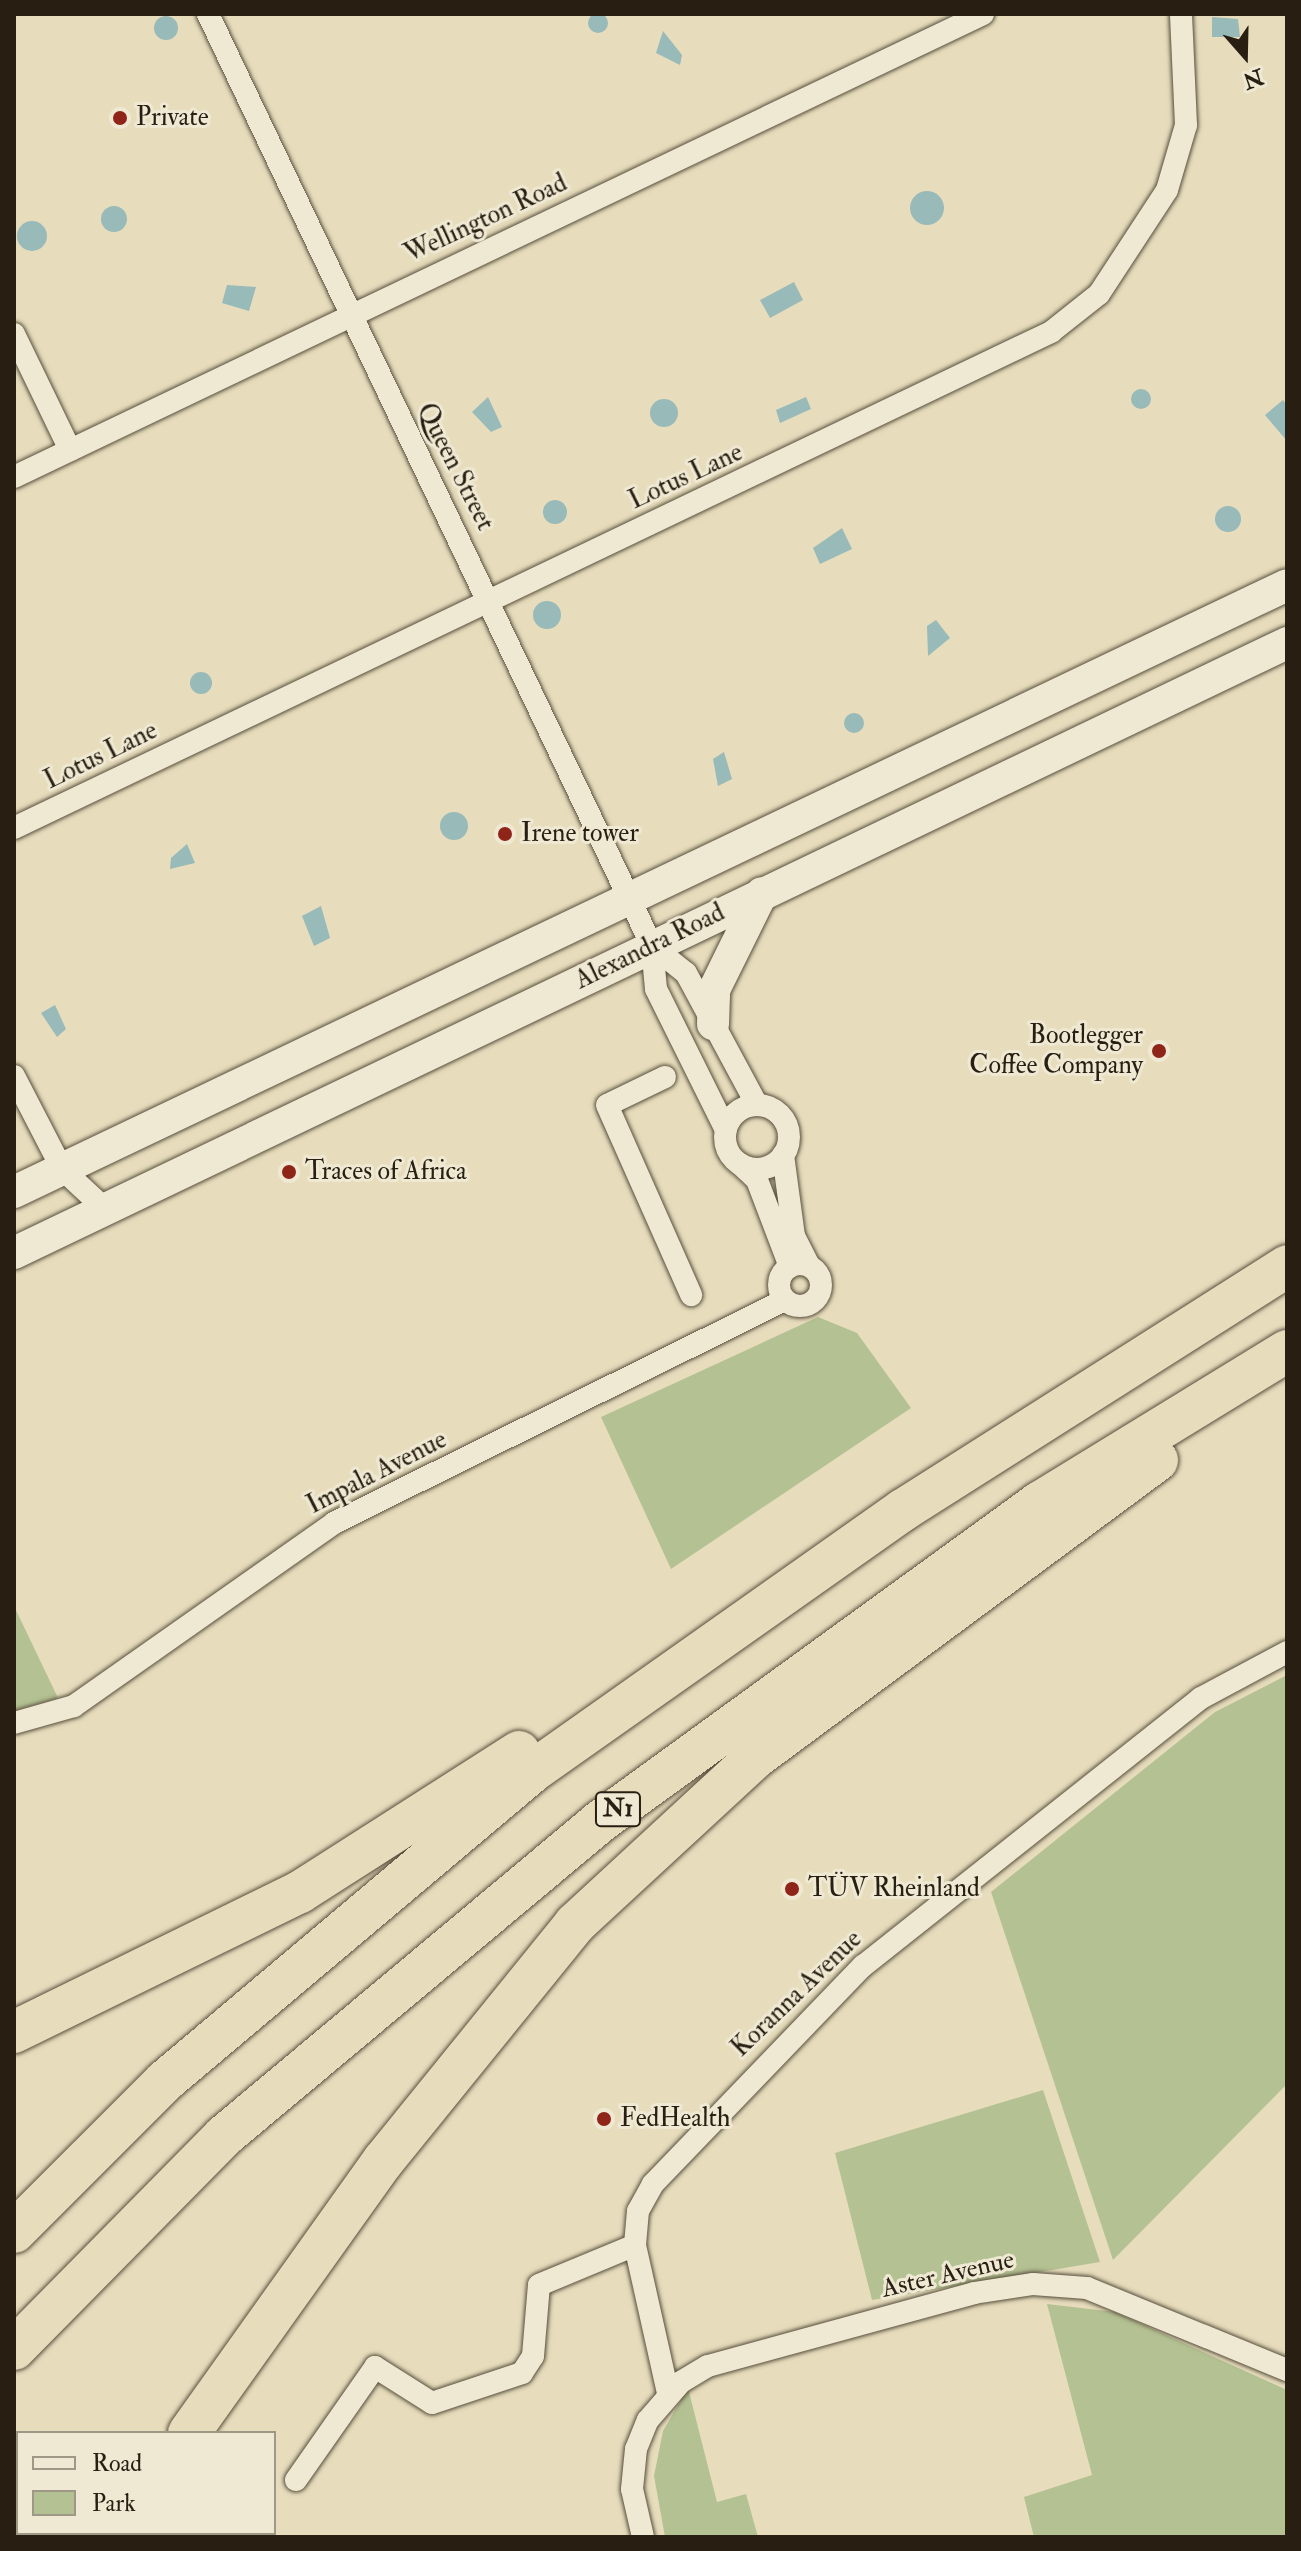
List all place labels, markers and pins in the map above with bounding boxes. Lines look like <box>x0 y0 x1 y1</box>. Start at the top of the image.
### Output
place label: Private <box>136 102 209 134</box>
marker: Private <box>111 109 129 127</box>
place label: Irene tower <box>521 818 639 850</box>
marker: Irene tower <box>496 825 514 843</box>
place label: Bootlegger Coffee Company <box>969 1020 1143 1082</box>
marker: Bootlegger Coffee Company <box>1150 1042 1168 1060</box>
place label: Traces of Africa <box>305 1156 467 1188</box>
marker: Traces of Africa <box>280 1163 298 1181</box>
place label: TÜV Rheinland <box>808 1873 980 1905</box>
marker: TÜV Rheinland <box>783 1880 801 1898</box>
place label: FedHealth <box>620 2103 730 2135</box>
marker: FedHealth <box>595 2110 613 2128</box>

